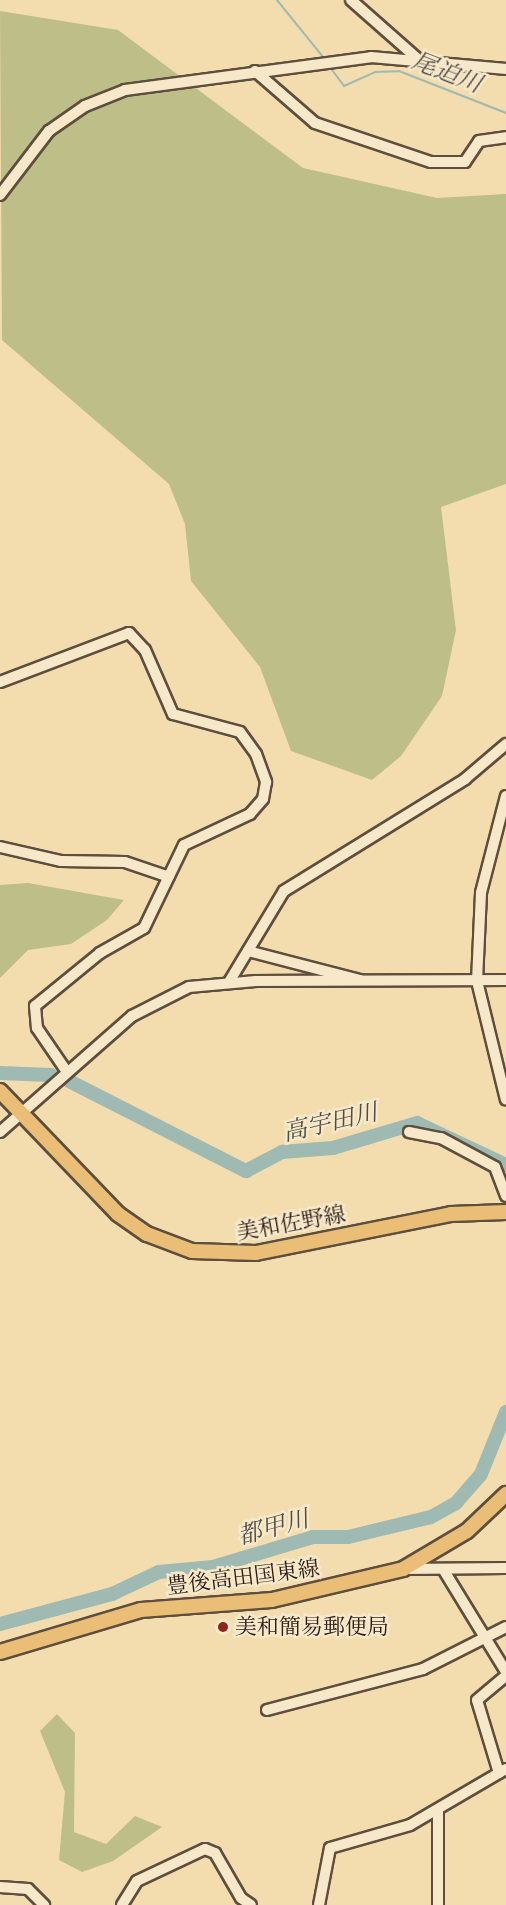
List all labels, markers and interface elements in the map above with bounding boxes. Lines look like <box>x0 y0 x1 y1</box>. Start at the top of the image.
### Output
water label: 尾迫川 <box>408 46 486 98</box>
water label: 高宇田川 <box>280 1097 380 1147</box>
street label: 美和佐野線 <box>235 1200 347 1246</box>
water label: 都甲川 <box>234 1504 312 1550</box>
street label: 豊後高田国東線 <box>165 1555 321 1599</box>
place label: 美和簡易郵便局 <box>235 1614 389 1640</box>
marker: 美和簡易郵便局 <box>216 1620 230 1634</box>

